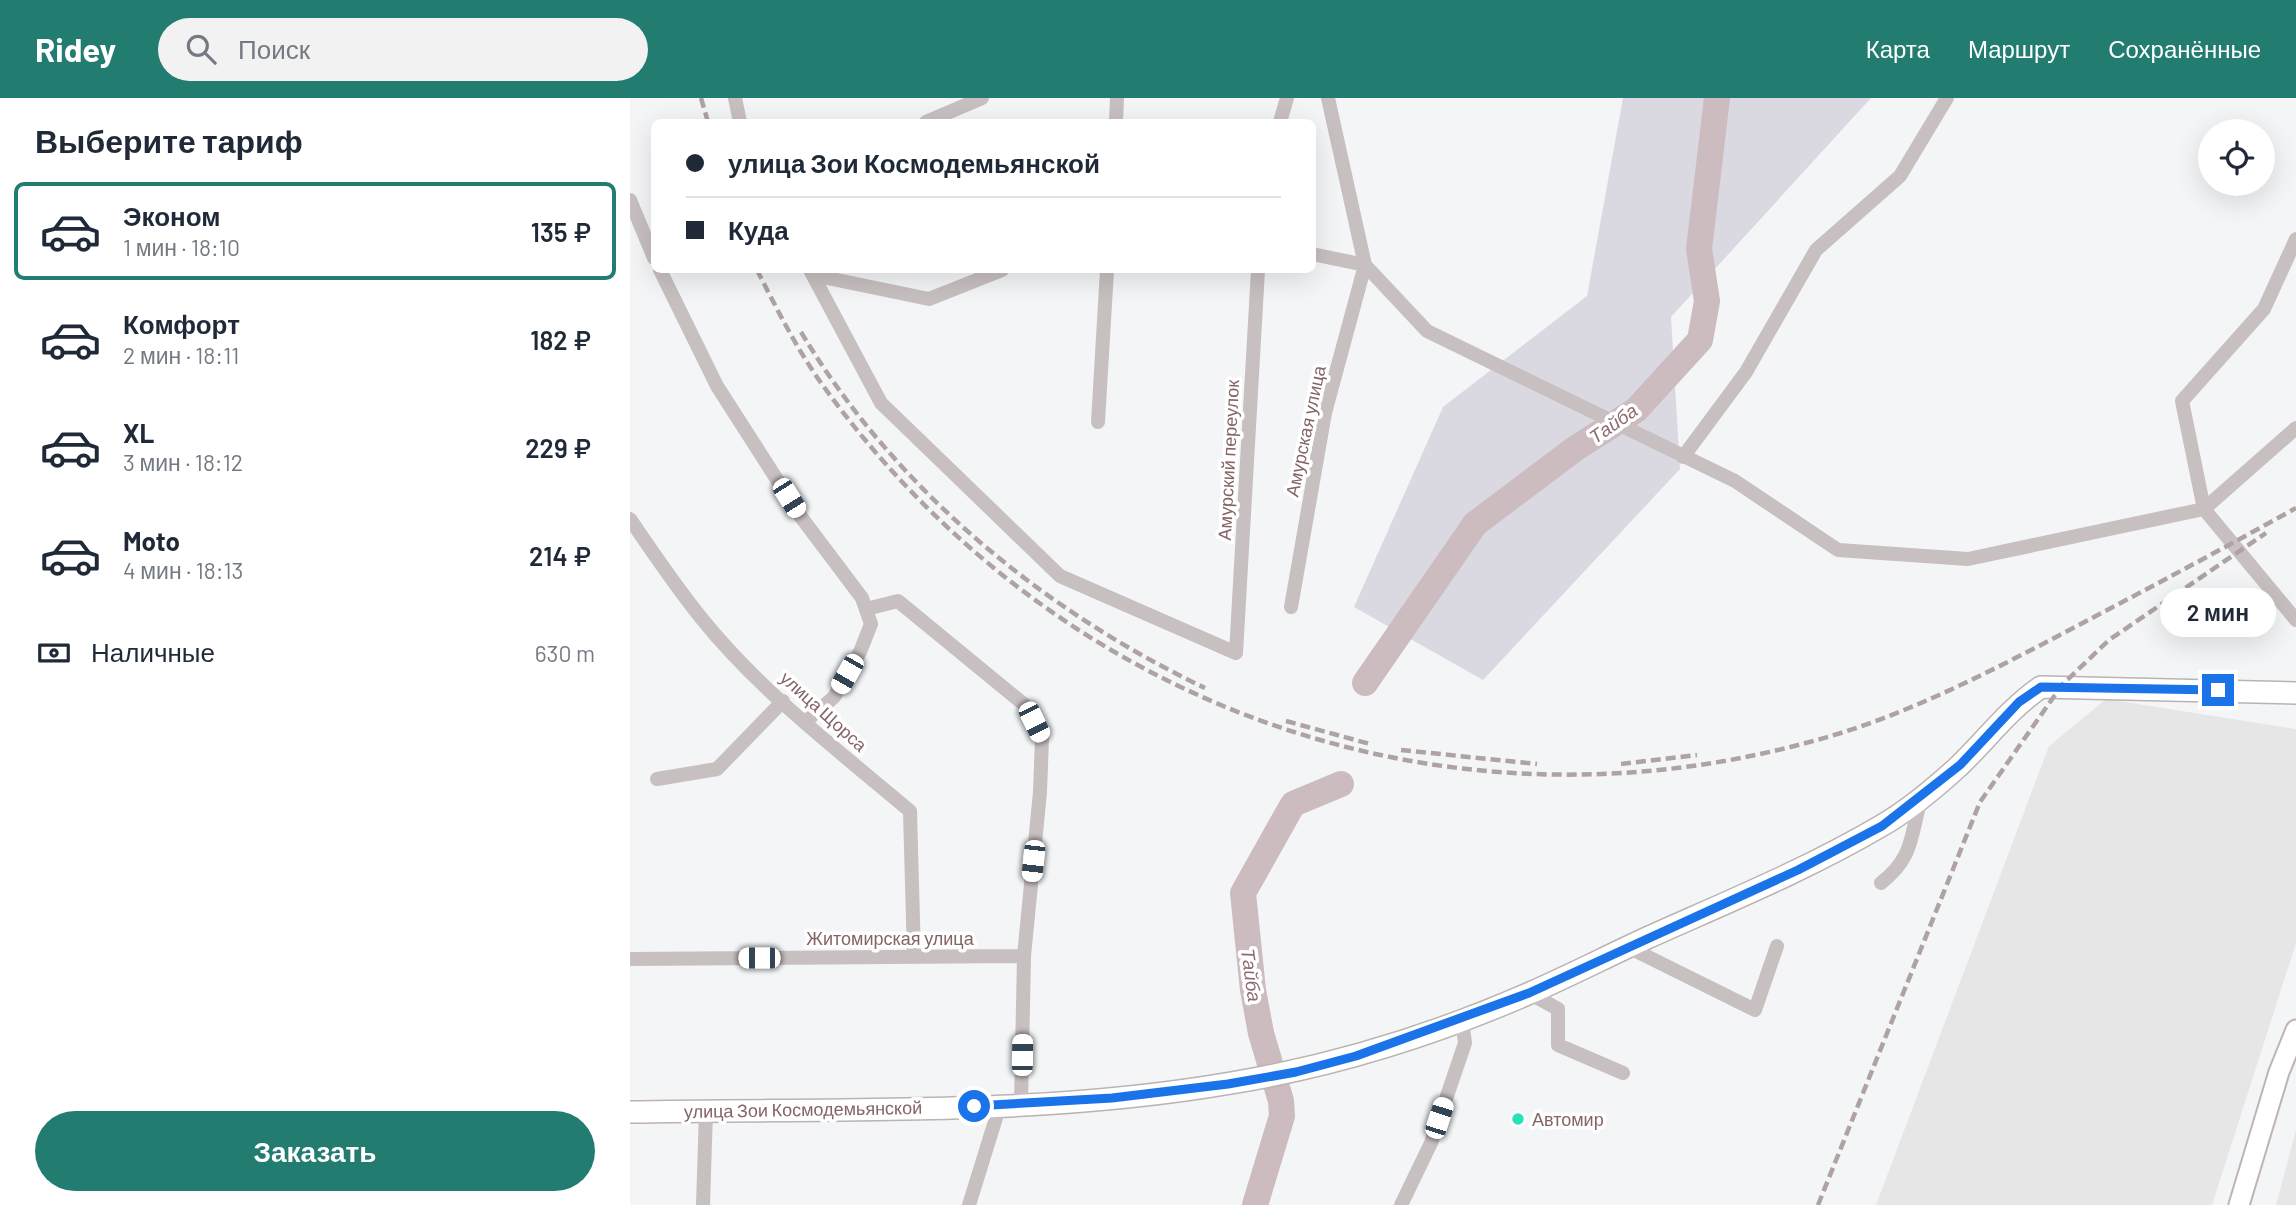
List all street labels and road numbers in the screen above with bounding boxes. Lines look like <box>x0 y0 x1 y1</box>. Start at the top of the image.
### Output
street label: Амурская улица <box>1280 362 1330 499</box>
street label: Амурский переулок <box>1213 379 1243 541</box>
street label: улица Щорса <box>776 666 873 756</box>
street label: Житомирская улица <box>806 927 975 949</box>
street label: улица Зои Космодемьянской <box>684 1096 922 1122</box>

